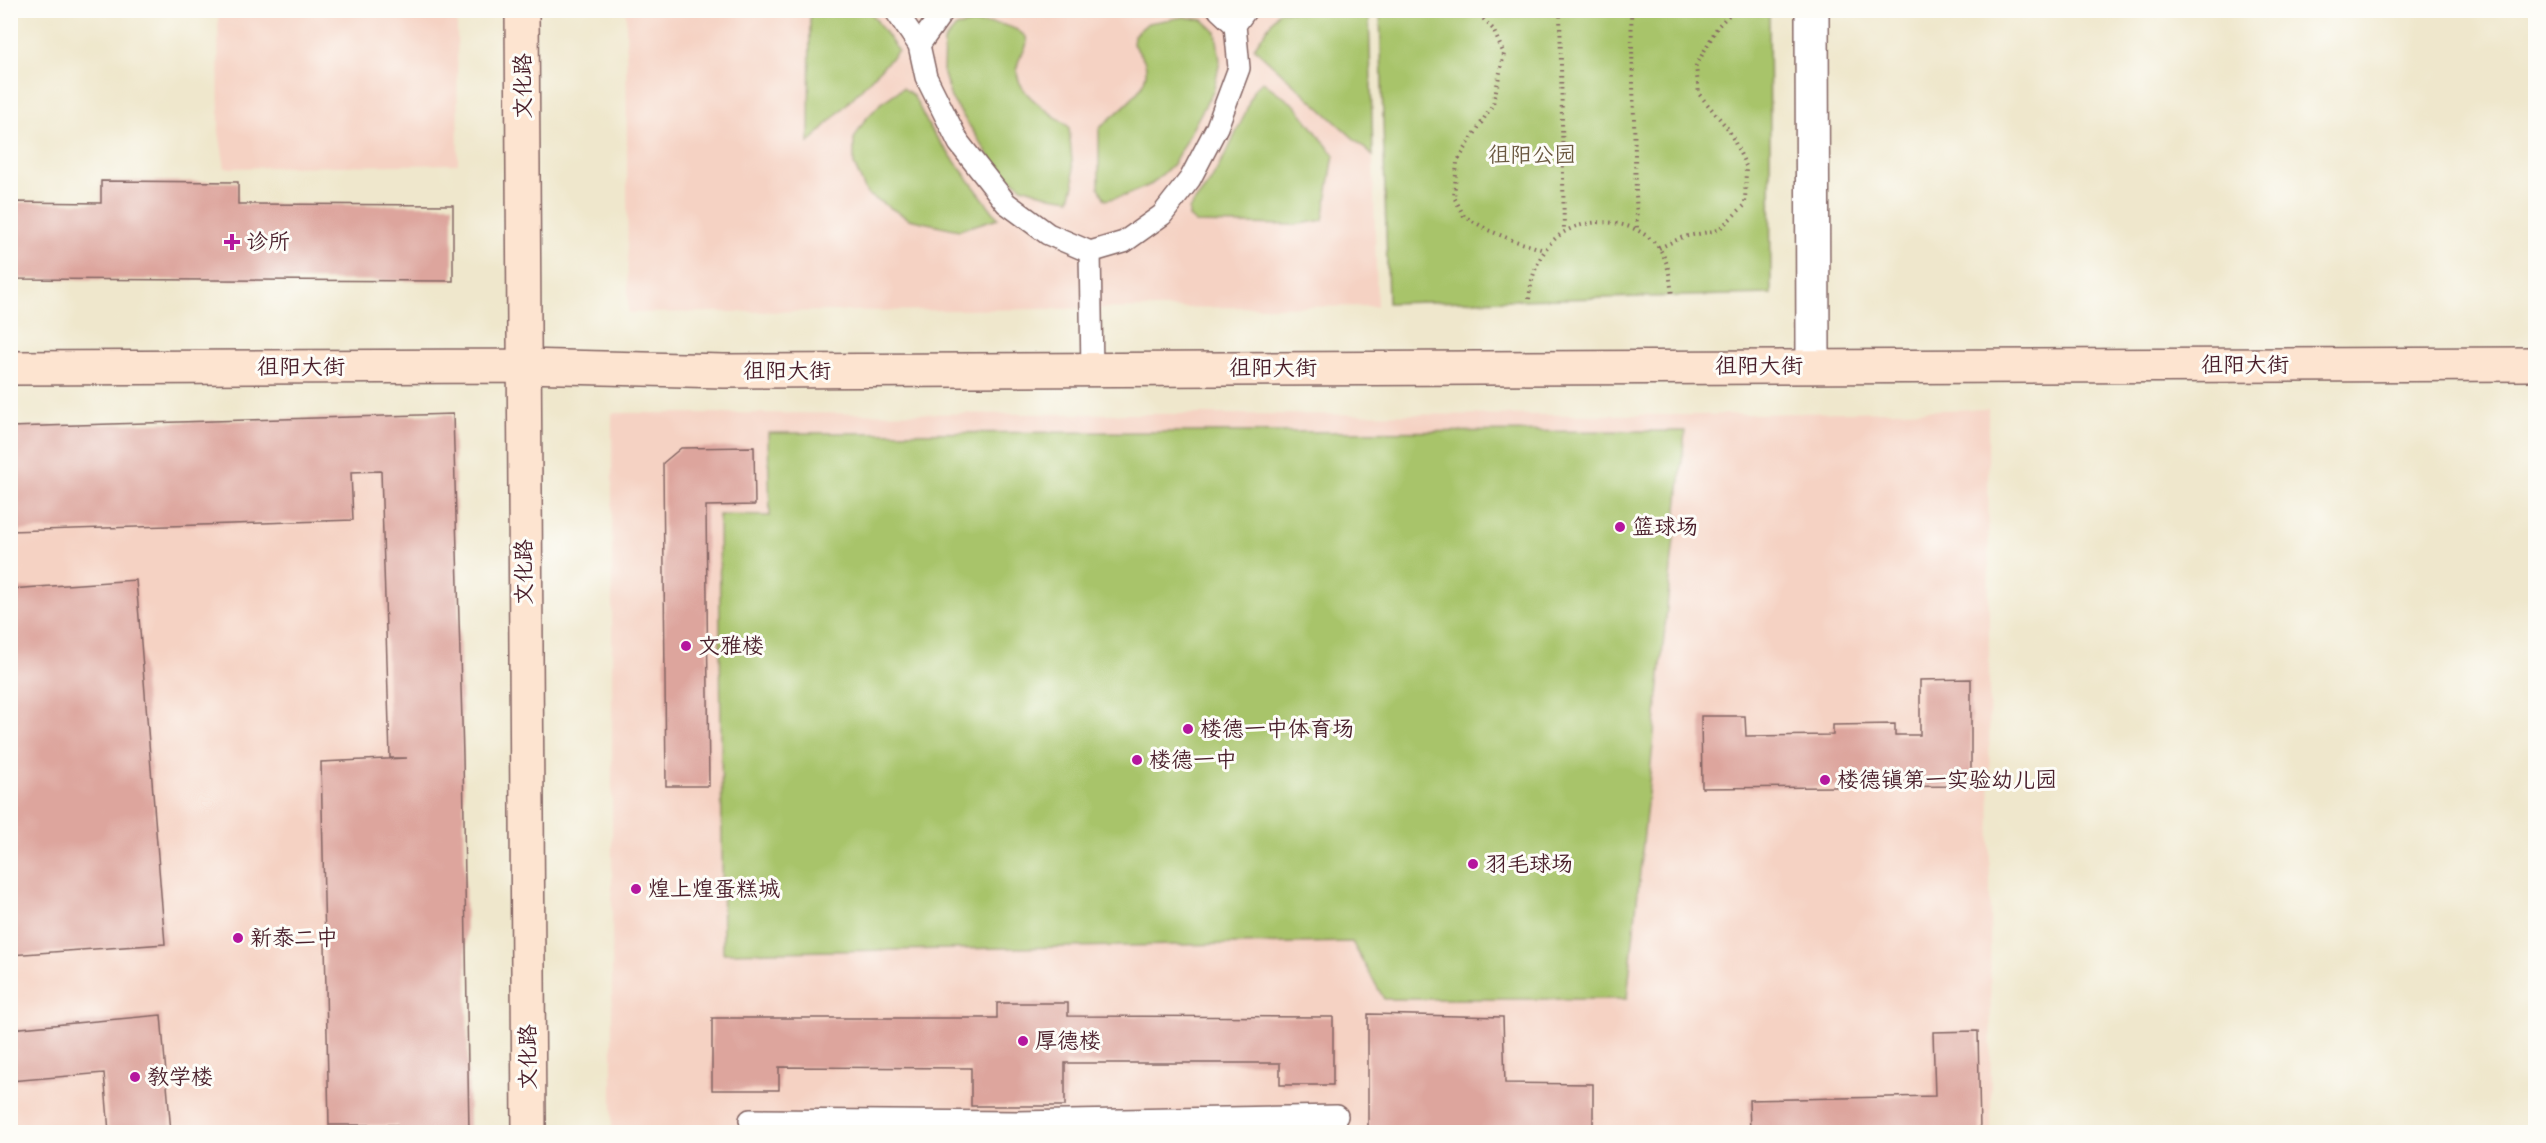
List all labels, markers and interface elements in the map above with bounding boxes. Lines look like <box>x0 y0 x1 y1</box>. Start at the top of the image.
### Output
street label: 文化路 <box>508 53 539 119</box>
park label: 徂阳公园 <box>1488 140 1576 171</box>
place label: 诊所 <box>246 227 290 258</box>
marker: 诊所 <box>223 233 241 251</box>
street label: 徂阳大街 <box>2201 350 2289 381</box>
street label: 徂阳大街 <box>1715 351 1803 382</box>
street label: 徂阳大街 <box>257 352 345 383</box>
street label: 徂阳大街 <box>1229 353 1317 384</box>
street label: 徂阳大街 <box>743 356 831 387</box>
place label: 篮球场 <box>1632 512 1698 543</box>
marker: 篮球场 <box>1613 520 1627 534</box>
street label: 文化路 <box>509 539 540 605</box>
place label: 文雅楼 <box>698 631 764 662</box>
marker: 文雅楼 <box>679 639 693 653</box>
place label: 楼德一中体育场 <box>1200 714 1354 745</box>
marker: 楼德一中体育场 <box>1181 722 1195 736</box>
place label: 楼德一中 <box>1149 745 1237 776</box>
marker: 楼德一中 <box>1130 753 1144 767</box>
place label: 楼德镇第一实验幼儿园 <box>1837 765 2057 796</box>
marker: 楼德镇第一实验幼儿园 <box>1818 773 1832 787</box>
place label: 羽毛球场 <box>1485 849 1573 880</box>
marker: 羽毛球场 <box>1466 857 1480 871</box>
place label: 煌上煌蛋糕城 <box>648 874 780 905</box>
marker: 煌上煌蛋糕城 <box>629 882 643 896</box>
place label: 新泰二中 <box>250 923 338 954</box>
marker: 新泰二中 <box>231 931 245 945</box>
street label: 文化路 <box>513 1024 544 1090</box>
place label: 厚德楼 <box>1035 1026 1101 1057</box>
marker: 厚德楼 <box>1016 1034 1030 1048</box>
place label: 教学楼 <box>147 1062 213 1093</box>
marker: 教学楼 <box>128 1070 142 1084</box>

